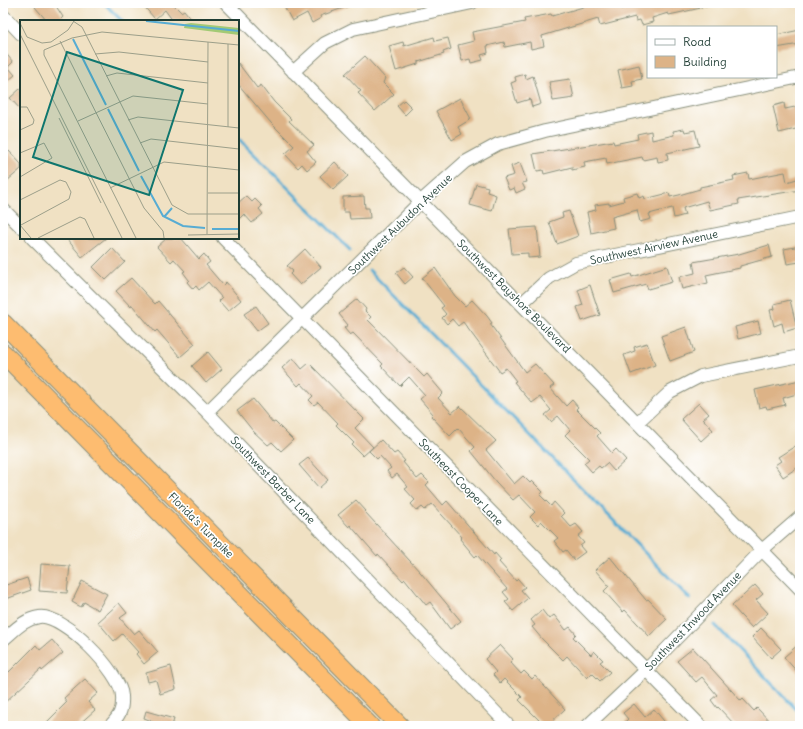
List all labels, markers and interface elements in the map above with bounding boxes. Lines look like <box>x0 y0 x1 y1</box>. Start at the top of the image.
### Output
inset map <box>20 20 239 239</box>
legend <box>647 26 777 78</box>
text: Road <box>683 34 711 49</box>
text: Building <box>683 54 727 69</box>
street label: Southwest Aubudon Avenue <box>345 171 455 277</box>
street label: Southwest Airview Avenue <box>589 227 719 267</box>
street label: Southwest Bayshore Boulevard <box>454 236 574 356</box>
street label: Southwest Barber Lane <box>228 433 318 527</box>
street label: Southeast Cooper Lane <box>416 436 506 528</box>
street label: Florida's Turnpike <box>165 489 237 561</box>
street label: Southwest Inwood Avenue <box>642 568 744 674</box>

